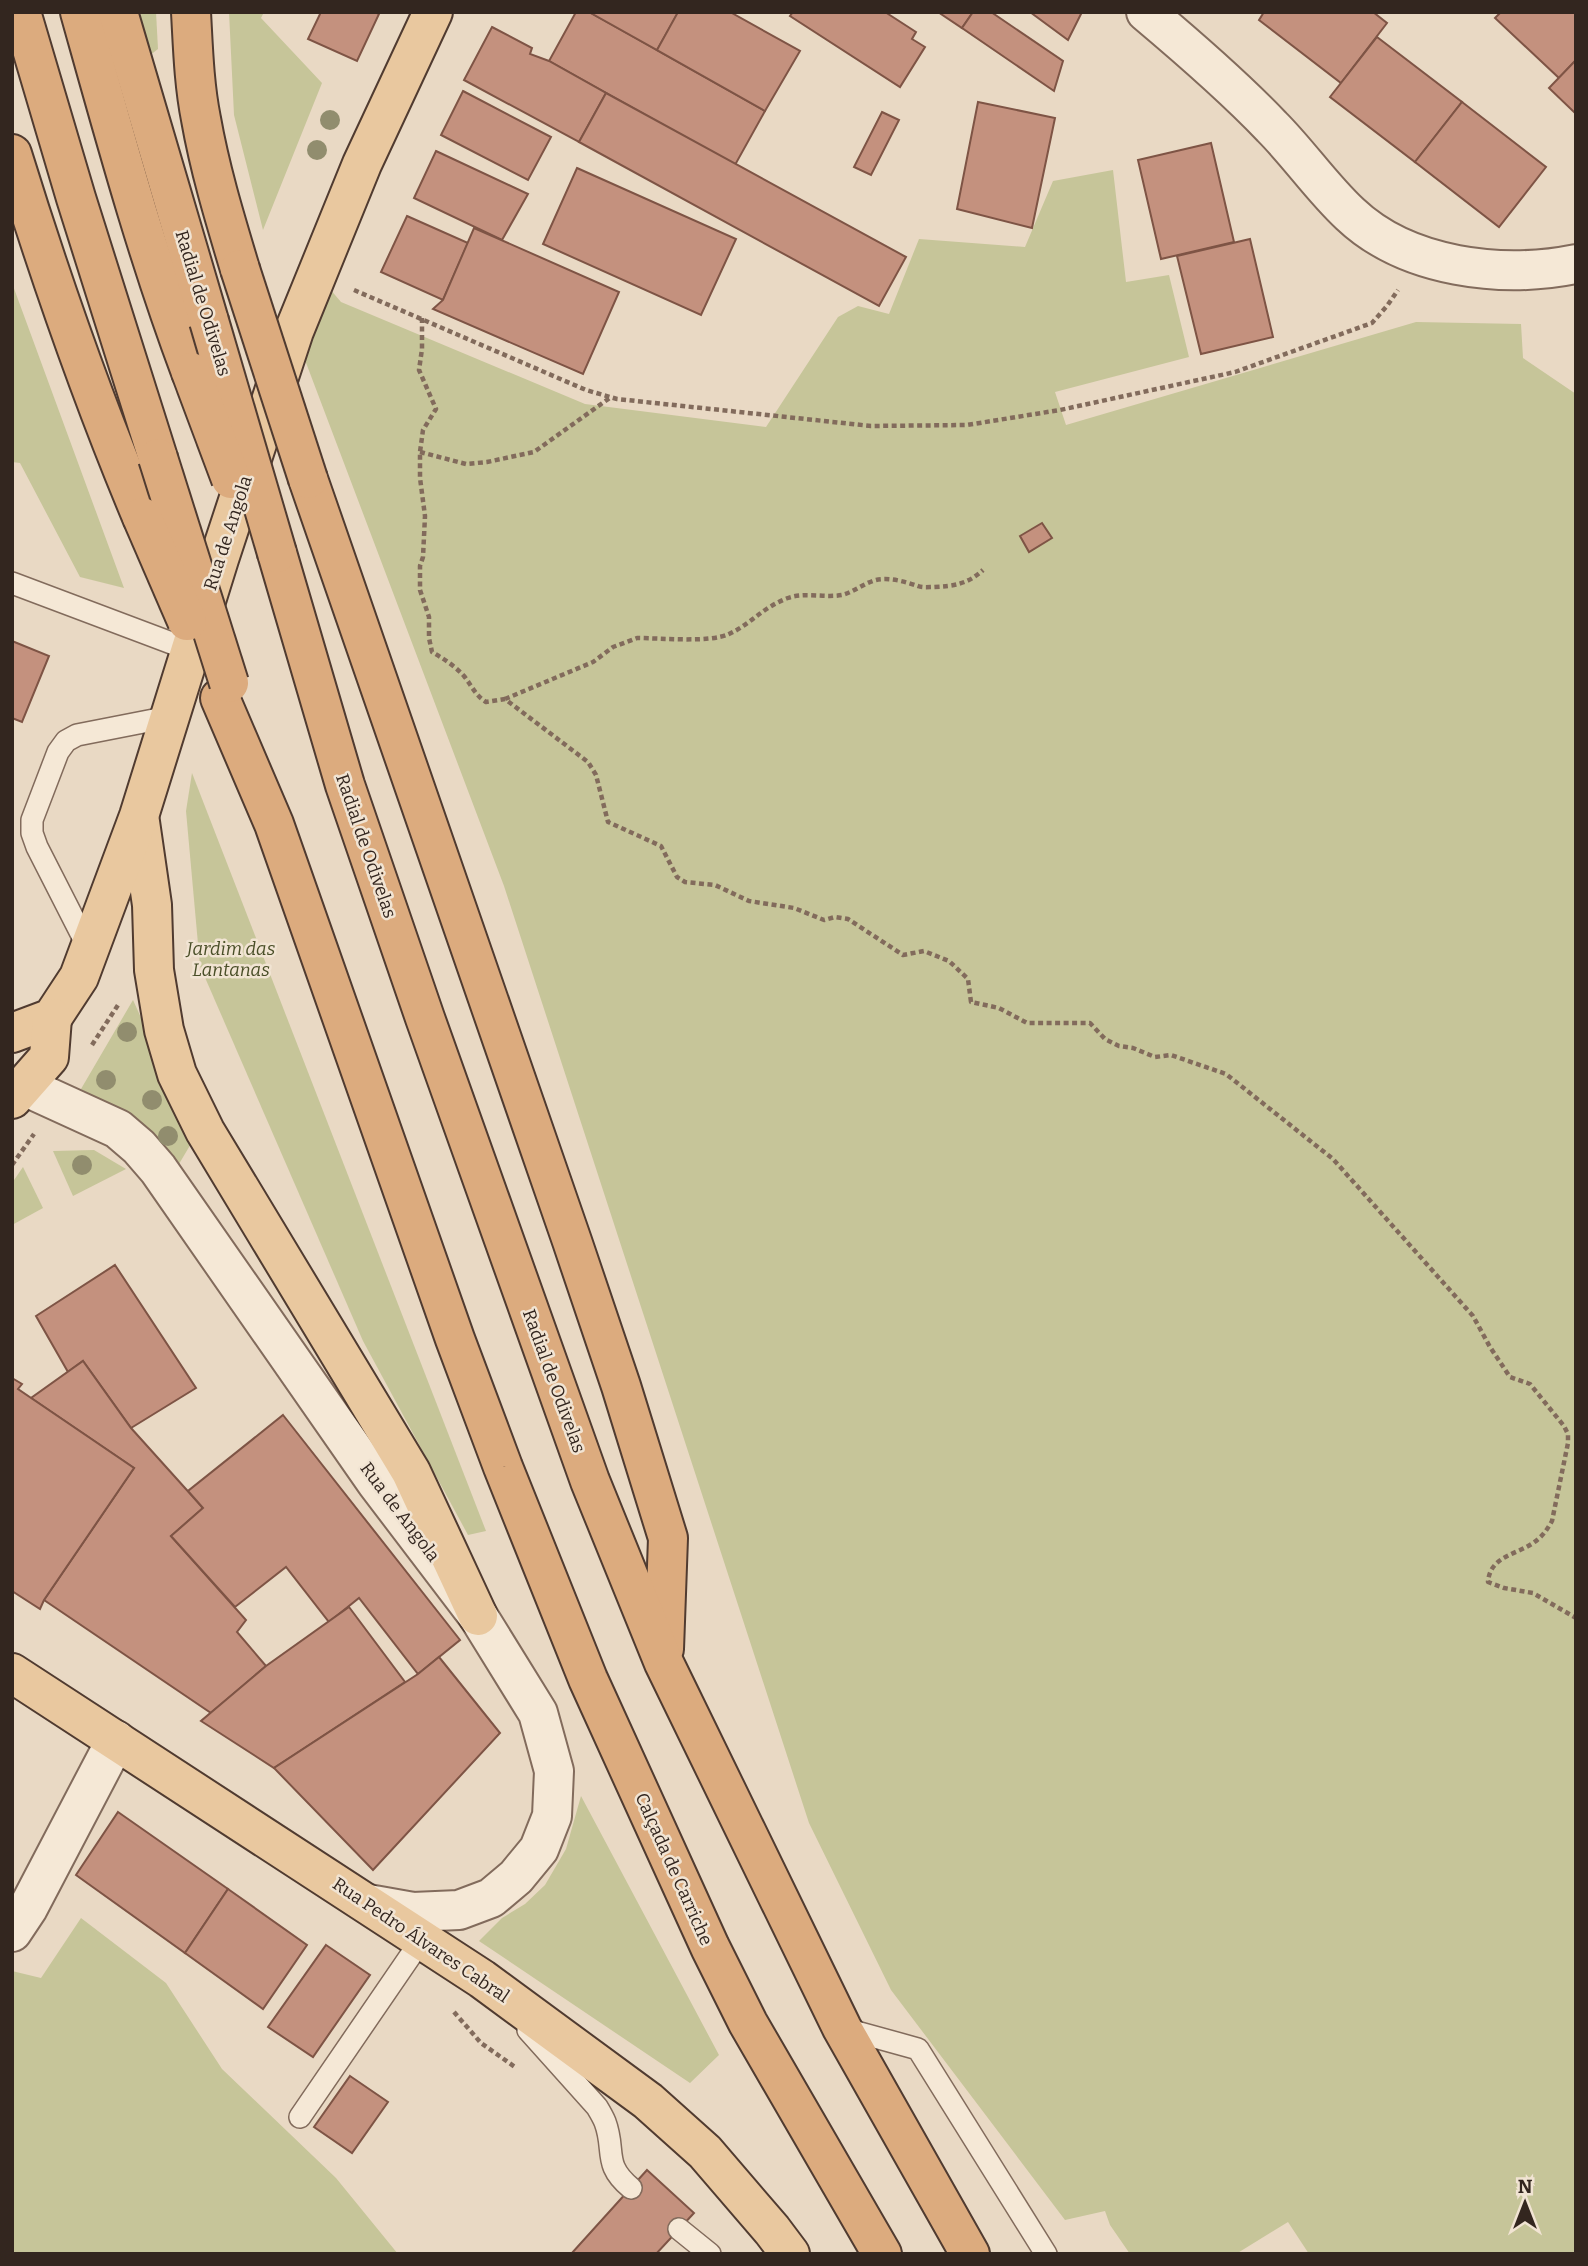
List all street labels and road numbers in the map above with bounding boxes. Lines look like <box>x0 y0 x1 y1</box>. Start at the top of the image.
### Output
street label: Radial de Odivelas <box>170 227 236 379</box>
street label: Rua de Angola <box>199 473 257 593</box>
street label: Radial de Odivelas <box>331 771 401 921</box>
street label: Radial de Odivelas <box>518 1306 590 1456</box>
street label: Rua de Angola <box>355 1458 445 1566</box>
street label: Calçada de Carriche <box>630 1789 718 1949</box>
street label: Rua Pedro Álvares Cabral <box>328 1873 514 2007</box>

